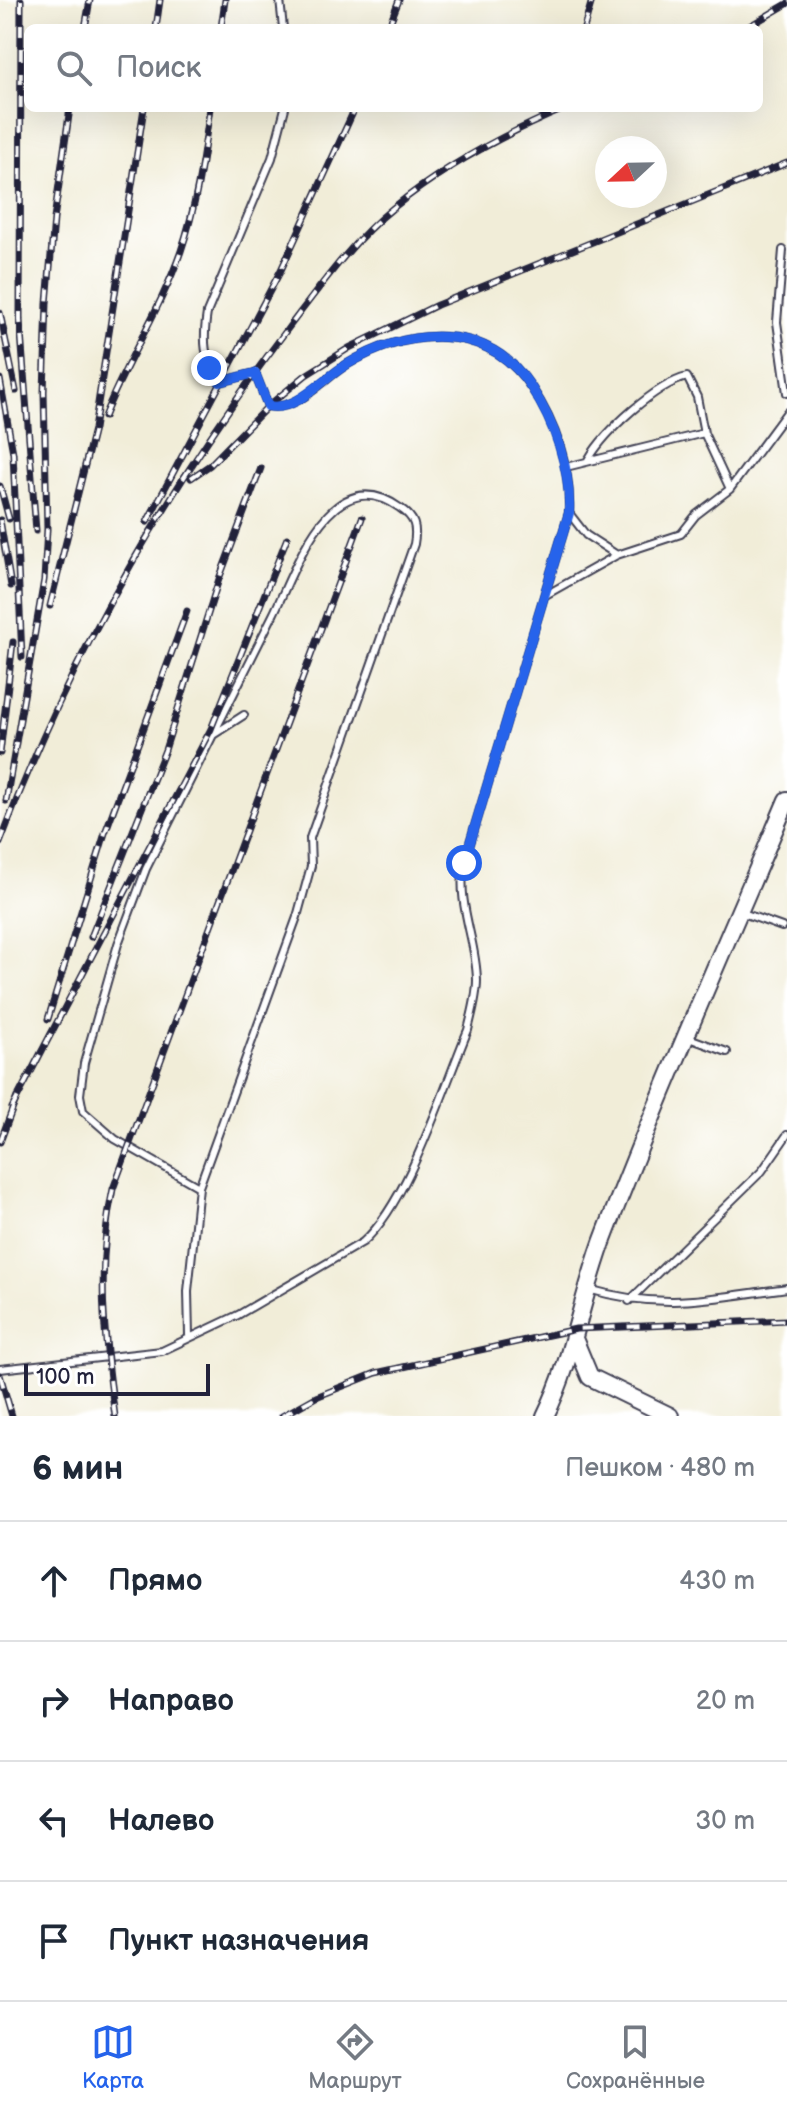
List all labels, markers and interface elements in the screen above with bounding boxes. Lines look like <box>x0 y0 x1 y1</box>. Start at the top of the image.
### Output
search box <box>24 24 763 112</box>
icon: search <box>52 46 96 90</box>
text: Поиск <box>116 50 202 86</box>
north arrow <box>595 136 667 208</box>
route end <box>191 350 227 386</box>
route start <box>446 845 482 881</box>
scale bar <box>24 1360 210 1396</box>
text: 100 m <box>36 1364 95 1391</box>
text: 6 мин <box>32 1448 123 1489</box>
text: Пешком · 480 m <box>565 1453 755 1484</box>
icon: ahead <box>32 1559 76 1603</box>
text: Прямо <box>108 1563 202 1599</box>
text: 430 m <box>679 1566 755 1597</box>
icon: right <box>32 1679 76 1723</box>
text: Направо <box>108 1683 234 1719</box>
text: 20 m <box>696 1686 755 1717</box>
icon: left <box>32 1799 76 1843</box>
text: Налево <box>108 1803 214 1839</box>
text: 30 m <box>695 1806 755 1837</box>
icon: arrive <box>32 1919 76 1963</box>
text: Пункт назначения <box>108 1923 369 1959</box>
tab: Карта <box>82 2020 144 2095</box>
tab: Маршрут <box>308 2020 402 2095</box>
tab: Сохранённые <box>566 2020 705 2095</box>

